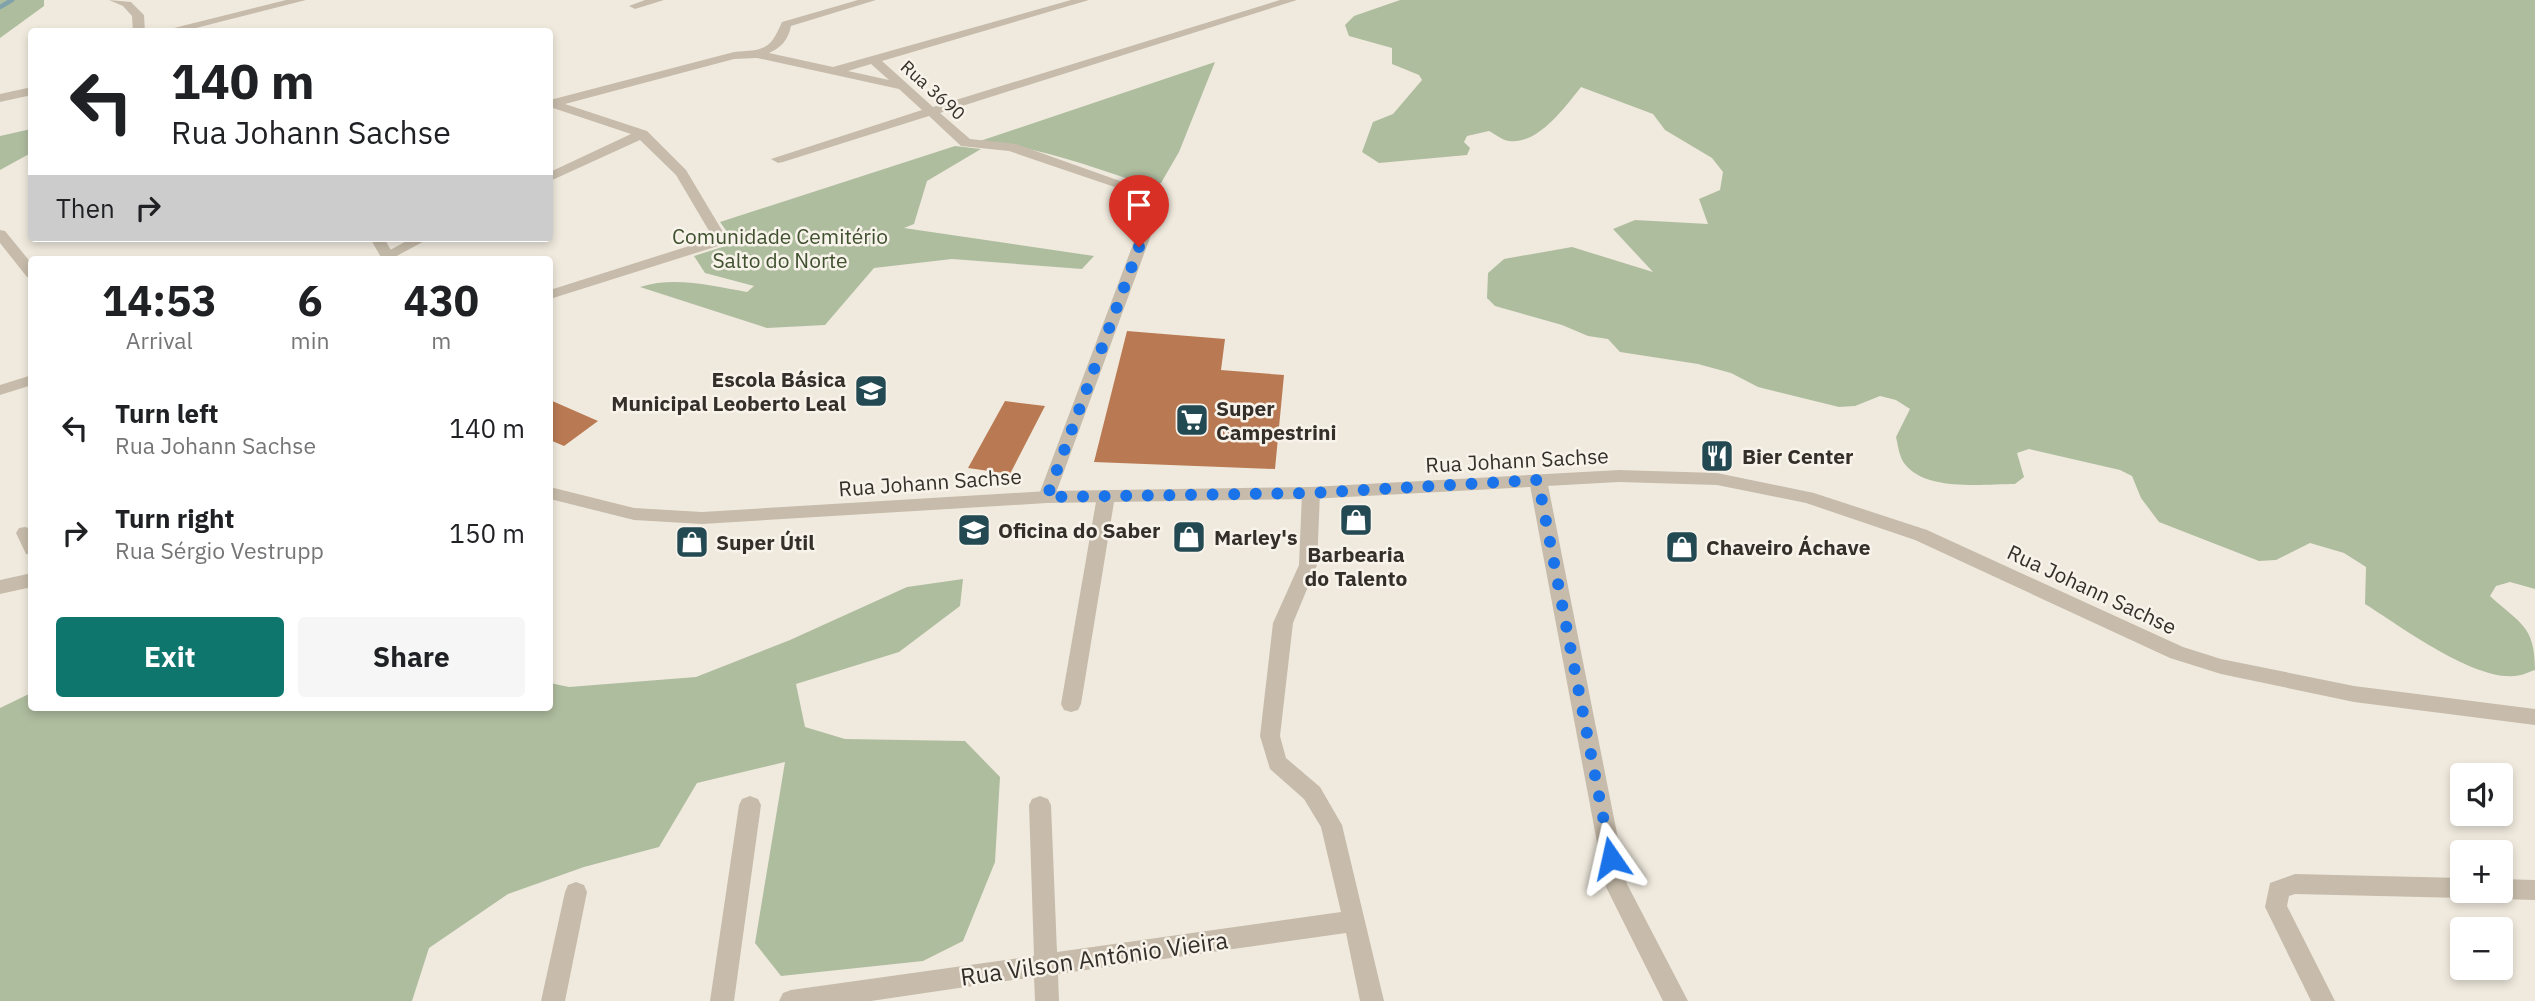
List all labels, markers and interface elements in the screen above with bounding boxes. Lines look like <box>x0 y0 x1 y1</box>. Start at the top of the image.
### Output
text: 140 m <box>171 49 315 112</box>
street label: Rua 3690 <box>896 55 970 125</box>
icon: left <box>56 56 147 147</box>
text: Rua Johann Sachse <box>171 111 451 153</box>
pin <box>1109 175 1169 247</box>
icon: arrive <box>1120 186 1158 224</box>
icon: right <box>129 189 167 227</box>
text: Then <box>56 191 115 225</box>
park label: Comunidade Cemitério Salto do Norte <box>672 222 888 274</box>
text: 14:53 <box>102 273 217 328</box>
text: 6 <box>297 273 323 328</box>
text: 430 <box>403 273 479 328</box>
text: Arrival <box>126 325 193 355</box>
text: min <box>291 325 329 355</box>
text: m <box>431 325 451 355</box>
place label: Escola Básica Municipal Leoberto Leal <box>611 365 846 417</box>
school or university icon: Escola Básica Municipal Leoberto Leal <box>852 372 890 410</box>
place label: Super Campestrini <box>1216 394 1336 446</box>
text: Turn left <box>115 396 218 430</box>
supermarket icon: Super Campestrini <box>1173 401 1211 439</box>
icon: left <box>56 409 94 447</box>
text: 140 m <box>449 411 525 445</box>
text: Rua Johann Sachse <box>115 430 316 460</box>
restaurant icon: Bier Center <box>1698 437 1736 475</box>
street label: Rua Johann Sachse <box>1425 441 1609 479</box>
place label: Bier Center <box>1742 442 1854 470</box>
street label: Rua Johann Sachse <box>837 462 1023 502</box>
text: Turn right <box>115 501 234 535</box>
shop icon: Barbearia do Talento <box>1337 501 1375 539</box>
school or university icon: Oficina do Saber <box>955 511 993 549</box>
icon: right <box>56 514 94 552</box>
text: 150 m <box>449 516 525 550</box>
place label: Oficina do Saber <box>998 516 1161 544</box>
shop icon: Marley's <box>1170 518 1208 556</box>
shop icon: Super Útil <box>673 523 711 561</box>
place label: Marley's <box>1214 523 1298 551</box>
place label: Super Útil <box>716 528 815 556</box>
shop icon: Chaveiro Áchave <box>1663 528 1701 566</box>
place label: Chaveiro Áchave <box>1706 533 1871 561</box>
text: Rua Sérgio Vestrupp <box>115 535 324 565</box>
street label: Rua Johann Sachse <box>2003 538 2181 640</box>
place label: Barbearia do Talento <box>1305 540 1408 592</box>
button: Exit <box>56 617 284 697</box>
button: Share <box>298 617 525 697</box>
map controls <box>2450 763 2513 980</box>
button: sound <box>2450 763 2513 826</box>
position arrow <box>1574 821 1648 895</box>
button: + <box>2450 840 2513 903</box>
button: − <box>2450 917 2513 980</box>
street label: Rua Vilson Antônio Vieira <box>958 923 1230 993</box>

